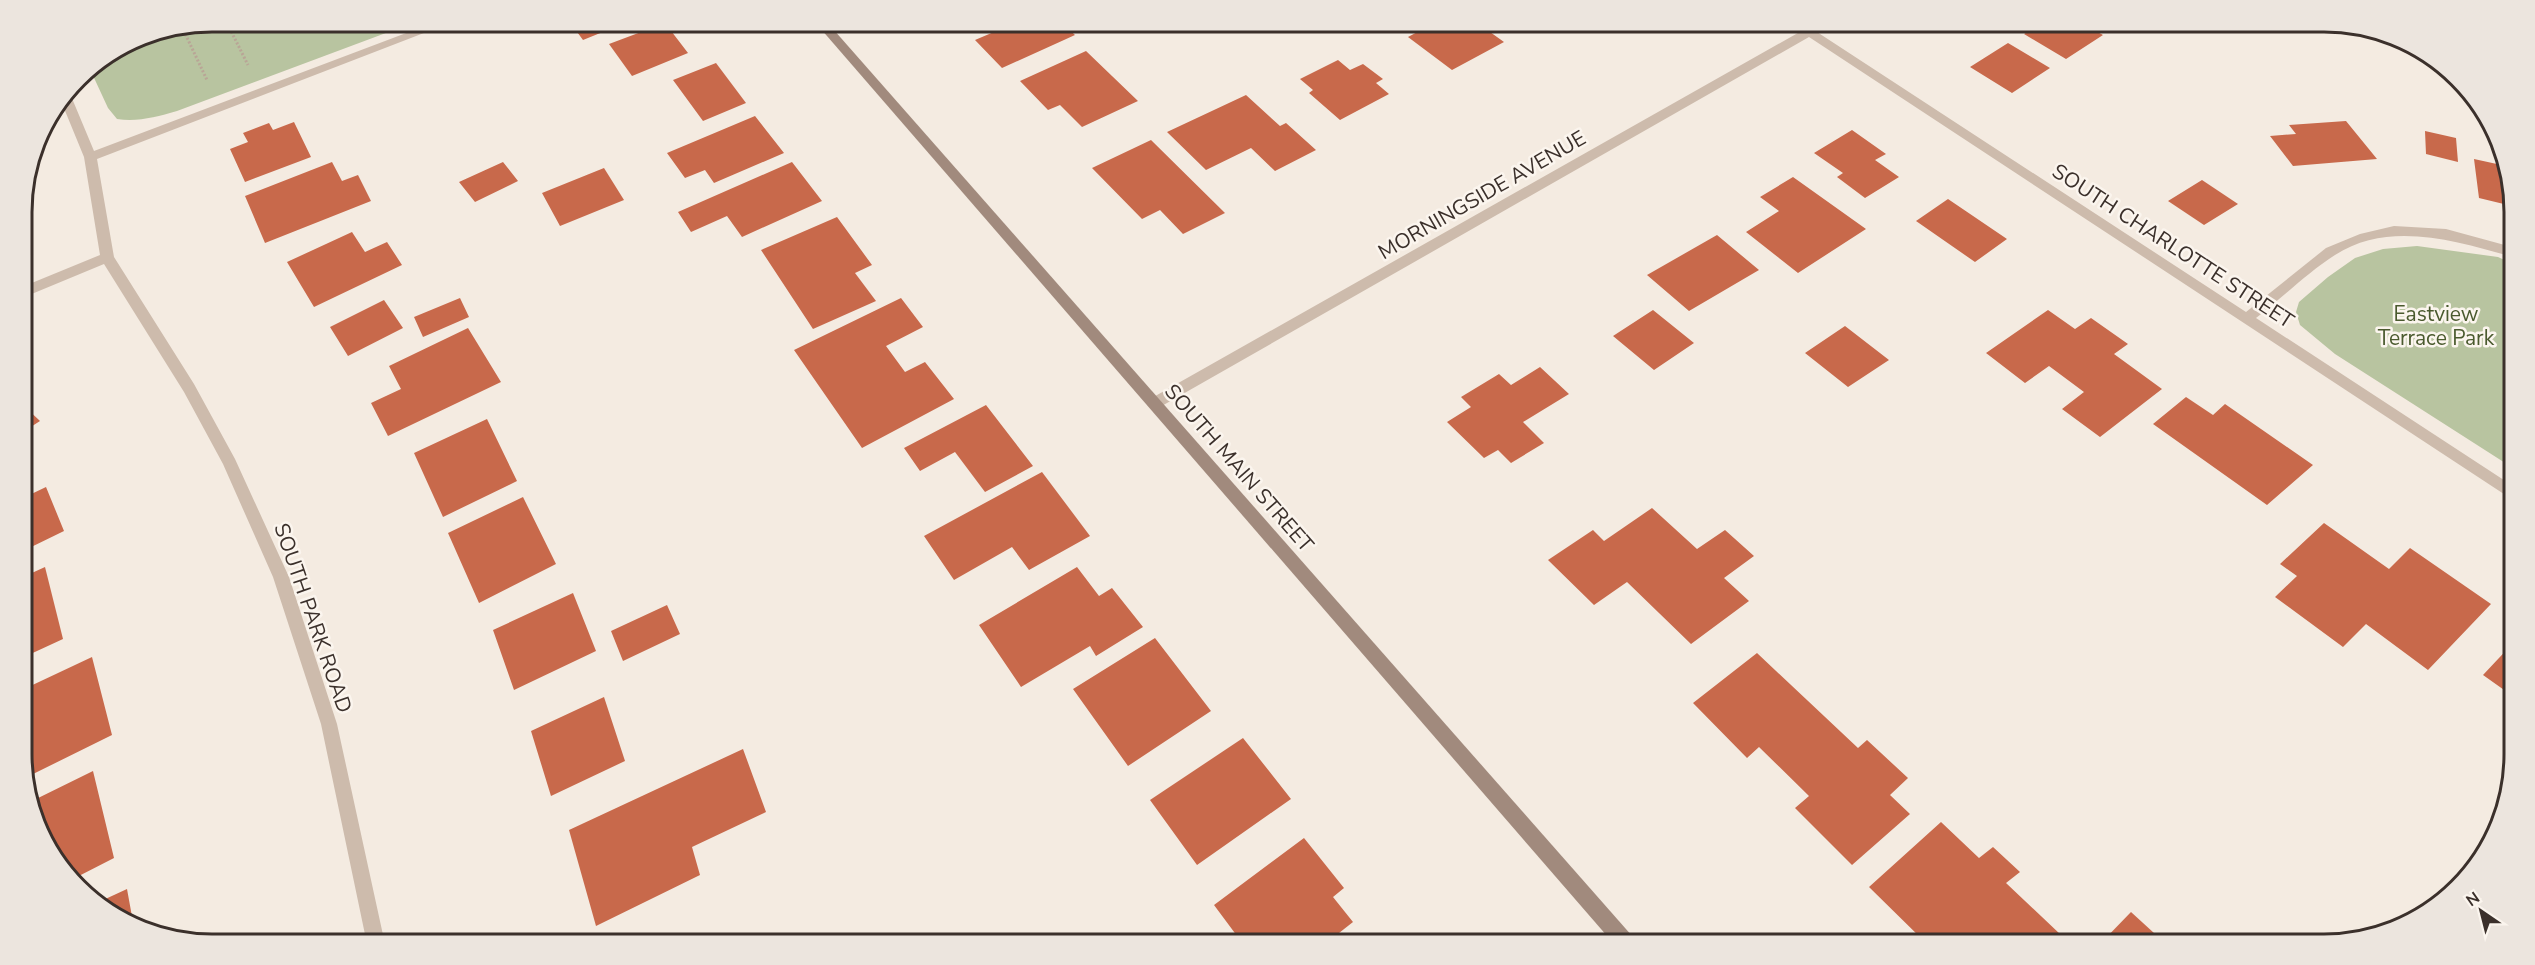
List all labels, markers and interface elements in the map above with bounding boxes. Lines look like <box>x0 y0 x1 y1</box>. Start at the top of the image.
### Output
street label: MORNINGSIDE AVENUE <box>1373 124 1591 266</box>
street label: SOUTH CHARLOTTE STREET <box>2047 157 2300 335</box>
park label: Eastview Terrace Park <box>2378 300 2495 352</box>
street label: SOUTH MAIN STREET <box>1158 378 1320 558</box>
street label: SOUTH PARK ROAD <box>267 520 359 716</box>
north arrow <box>2451 881 2511 941</box>
text: N <box>2462 887 2484 912</box>

